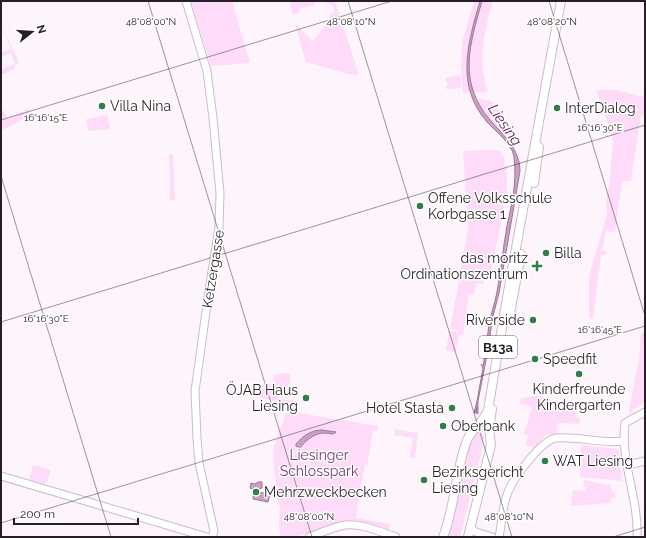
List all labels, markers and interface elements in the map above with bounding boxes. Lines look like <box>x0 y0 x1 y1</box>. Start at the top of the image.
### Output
north arrow <box>12 12 52 52</box>
text: 48°08'00"N <box>126 16 176 27</box>
text: 48°08'10"N <box>327 16 375 27</box>
text: 48°08'20"N <box>527 16 577 27</box>
text: N <box>34 23 49 35</box>
place label: Villa Nina <box>110 98 171 114</box>
place label: InterDialog <box>565 100 636 116</box>
marker: Villa Nina <box>97 101 107 111</box>
water label: Liesing <box>484 101 526 150</box>
marker: InterDialog <box>552 103 562 113</box>
text: 16°16'15"E <box>24 112 68 123</box>
text: 16°16'30"E <box>577 122 623 133</box>
place label: Offene Volksschule Korbgasse 1 <box>428 190 552 222</box>
marker: Offene Volksschule Korbgasse 1 <box>415 201 425 211</box>
street label: Ketzergasse <box>199 229 227 309</box>
place label: Billa <box>554 245 582 261</box>
marker: Billa <box>541 248 551 258</box>
place label: das moritz Ordinationszentrum <box>400 250 528 282</box>
marker: das moritz Ordinationszentrum <box>531 260 543 272</box>
place label: Riverside <box>466 312 525 328</box>
text: 16°16'30"E <box>23 313 69 324</box>
marker: Riverside <box>528 315 538 325</box>
text: 16°16'45"E <box>578 324 622 335</box>
road number: B13a <box>479 336 517 358</box>
place label: Speedfit <box>543 351 597 367</box>
marker: Speedfit <box>530 354 540 364</box>
marker: Kinderfreunde Kindergarten <box>574 369 584 379</box>
place label: ÖJAB Haus Liesing <box>226 380 298 414</box>
place label: Kinderfreunde Kindergarten <box>533 381 626 413</box>
marker: ÖJAB Haus Liesing <box>301 393 311 403</box>
place label: Hotel Stasta <box>366 400 444 416</box>
marker: Hotel Stasta <box>447 403 457 413</box>
place label: Oberbank <box>451 418 516 434</box>
marker: Oberbank <box>438 421 448 431</box>
park label: Liesinger Schlosspark <box>280 447 359 479</box>
place label: WAT Liesing <box>553 453 633 469</box>
marker: WAT Liesing <box>540 456 550 466</box>
place label: Bezirksgericht Liesing <box>432 464 524 496</box>
marker: Bezirksgericht Liesing <box>419 475 429 485</box>
place label: Mehrzweckbecken <box>264 484 387 500</box>
marker: Mehrzweckbecken <box>251 487 261 497</box>
scale bar <box>14 500 138 526</box>
text: 200 m <box>20 507 55 521</box>
text: 48°08'00"N <box>284 511 334 522</box>
text: 48°08'10"N <box>485 511 533 522</box>

